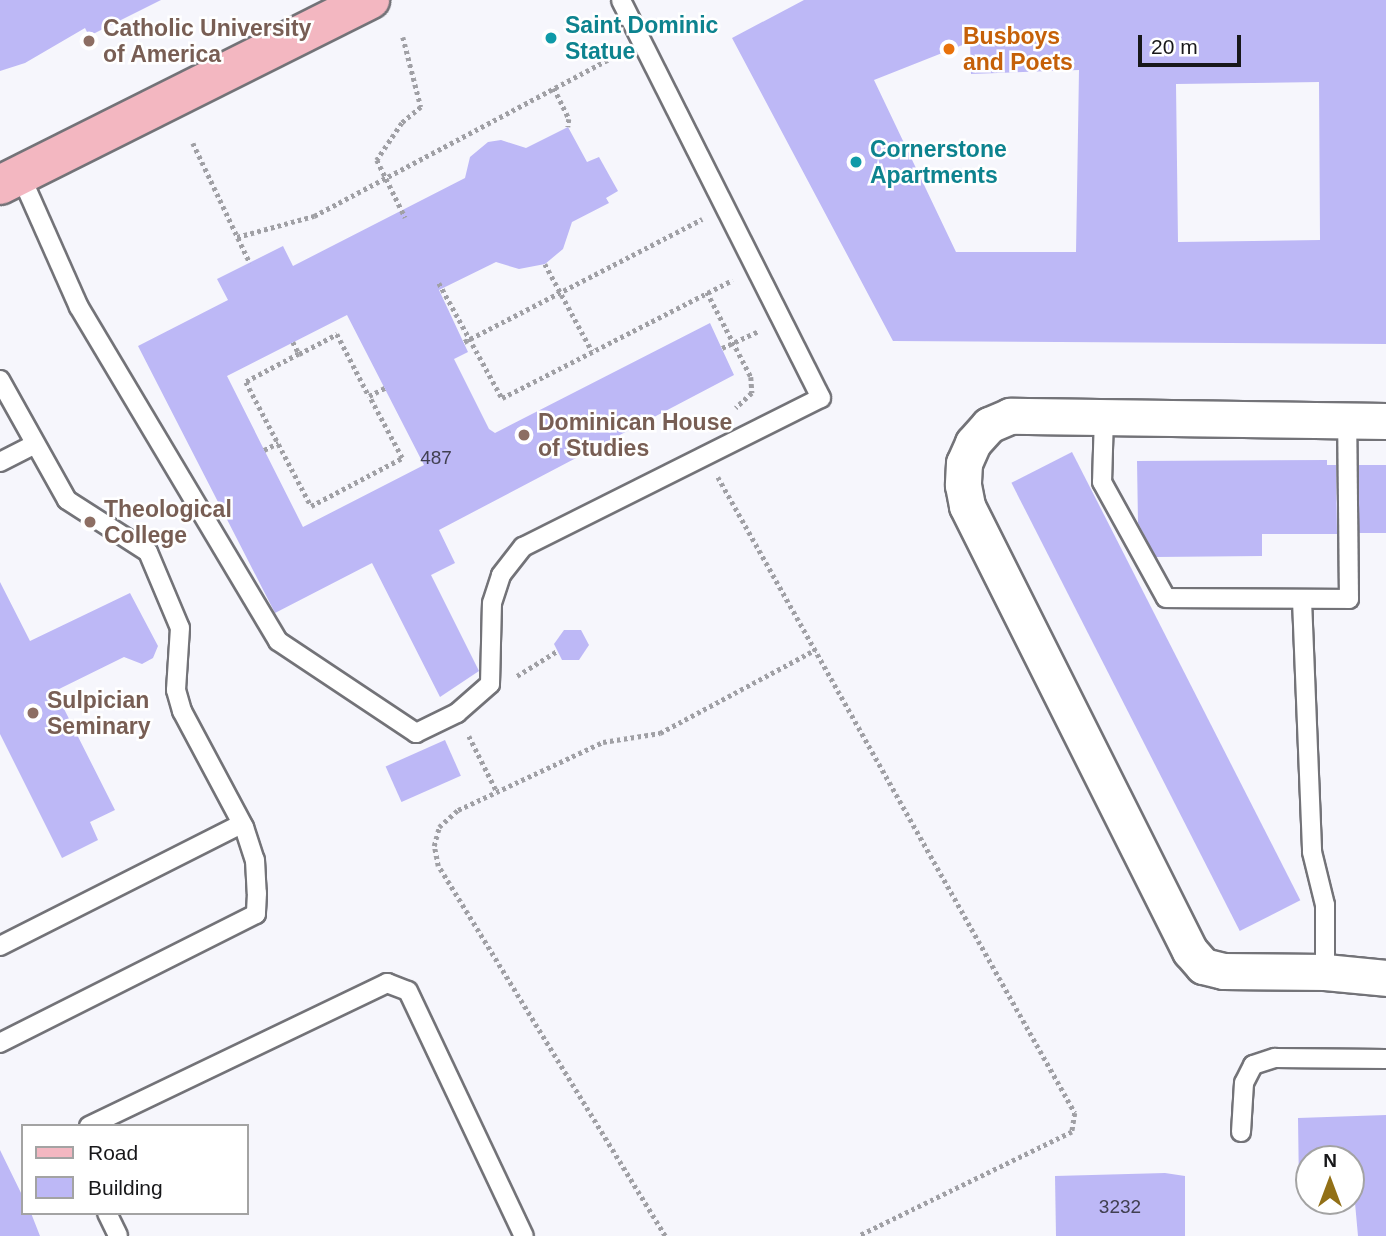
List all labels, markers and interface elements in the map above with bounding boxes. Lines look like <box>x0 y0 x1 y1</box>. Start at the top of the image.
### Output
place label: Saint Dominic Statue <box>565 11 718 65</box>
place label: Catholic University of America <box>103 14 311 68</box>
scale bar <box>1141 21 1244 65</box>
place label: Busboys and Poets <box>963 22 1073 76</box>
marker: Saint Dominic Statue <box>543 30 559 46</box>
marker: Catholic University of America <box>81 33 97 49</box>
text: 20 m <box>1151 35 1198 58</box>
marker: Busboys and Poets <box>941 41 957 57</box>
place label: Cornerstone Apartments <box>870 135 1007 189</box>
marker: Cornerstone Apartments <box>848 154 864 170</box>
place label: Dominican House of Studies <box>538 408 732 462</box>
marker: Dominican House of Studies <box>516 427 532 443</box>
house number: 487 <box>420 447 452 469</box>
place label: Theological College <box>104 495 232 549</box>
marker: Theological College <box>82 514 98 530</box>
place label: Sulpician Seminary <box>47 686 151 740</box>
marker: Sulpician Seminary <box>25 705 41 721</box>
legend <box>21 1124 248 1215</box>
text: Road <box>88 1141 138 1164</box>
north arrow <box>1295 1145 1365 1215</box>
text: N <box>1323 1150 1337 1171</box>
text: Building <box>88 1176 163 1199</box>
house number: 3232 <box>1099 1196 1141 1218</box>

